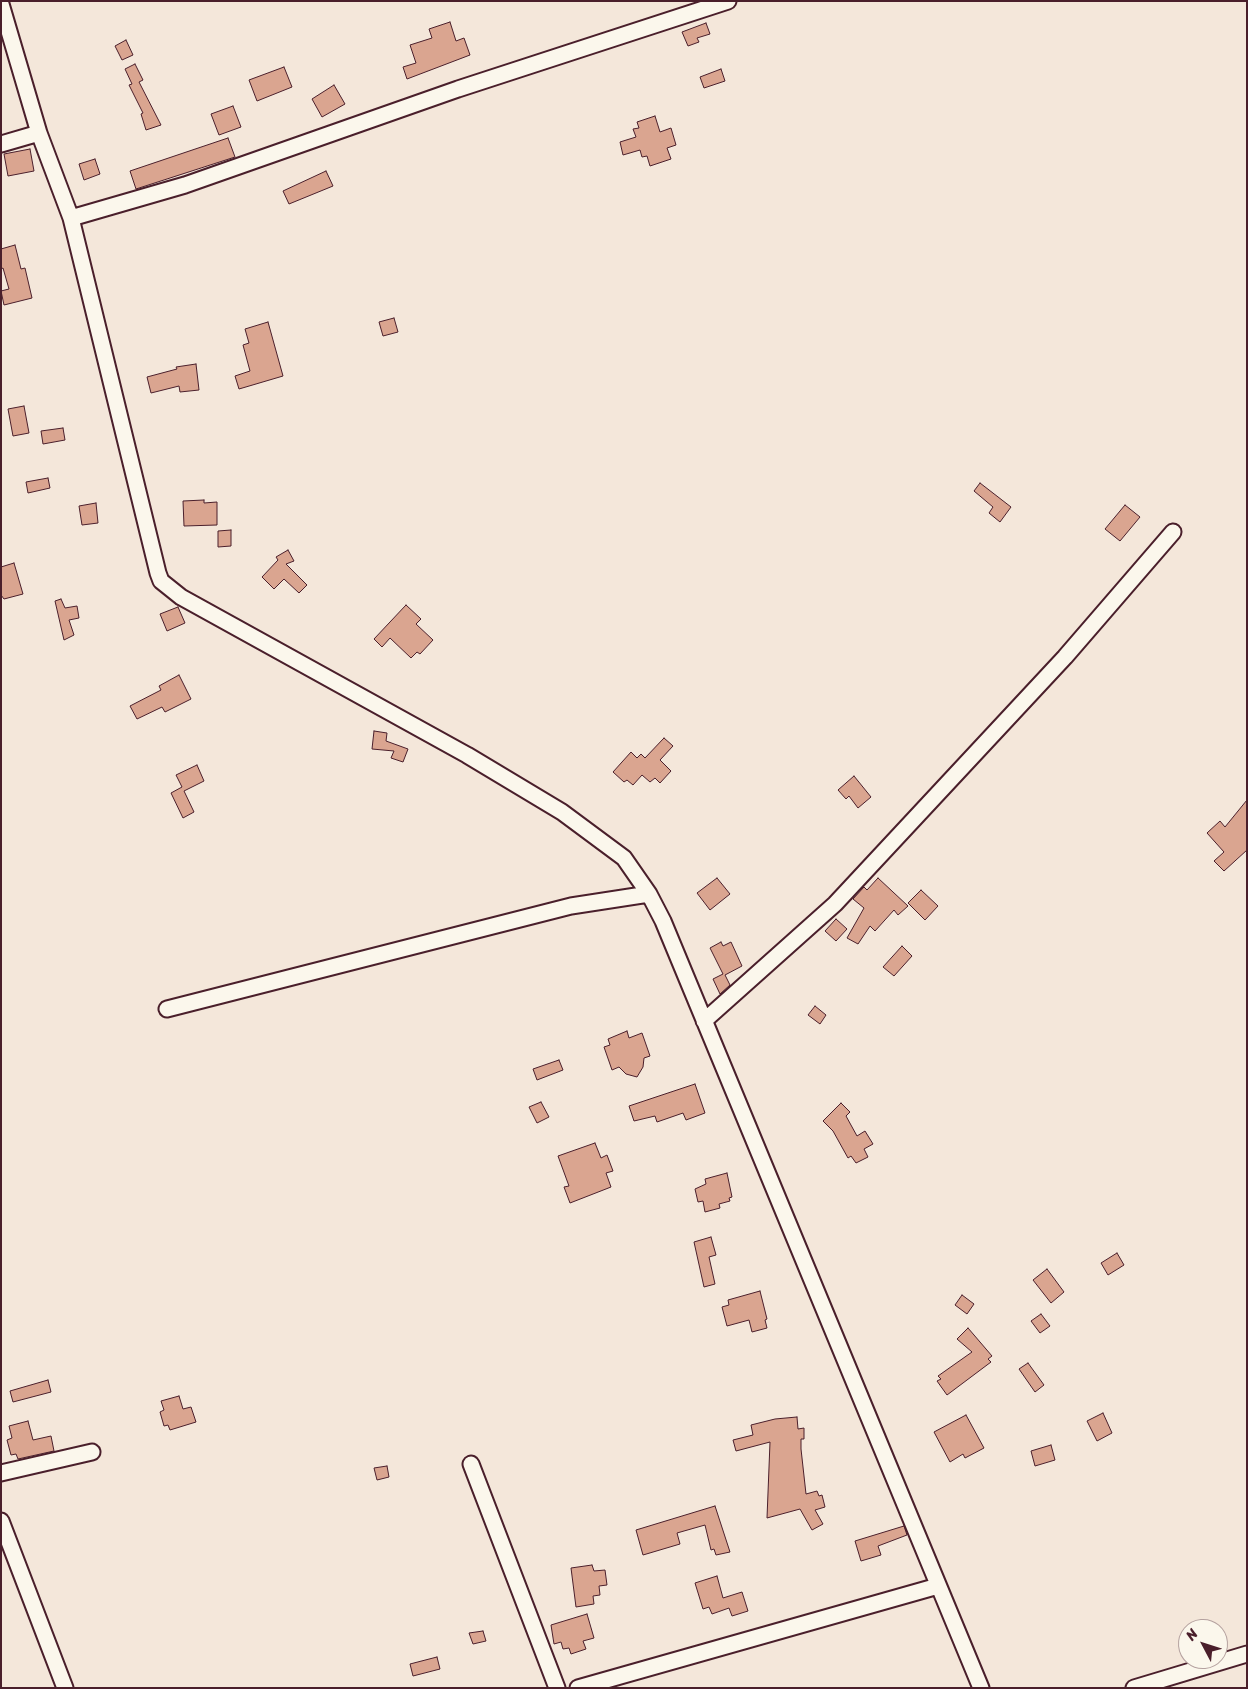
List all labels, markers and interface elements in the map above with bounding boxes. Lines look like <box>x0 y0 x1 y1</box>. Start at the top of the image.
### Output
north arrow <box>1178 1619 1228 1669</box>
text: N <box>1179 1623 1205 1646</box>

